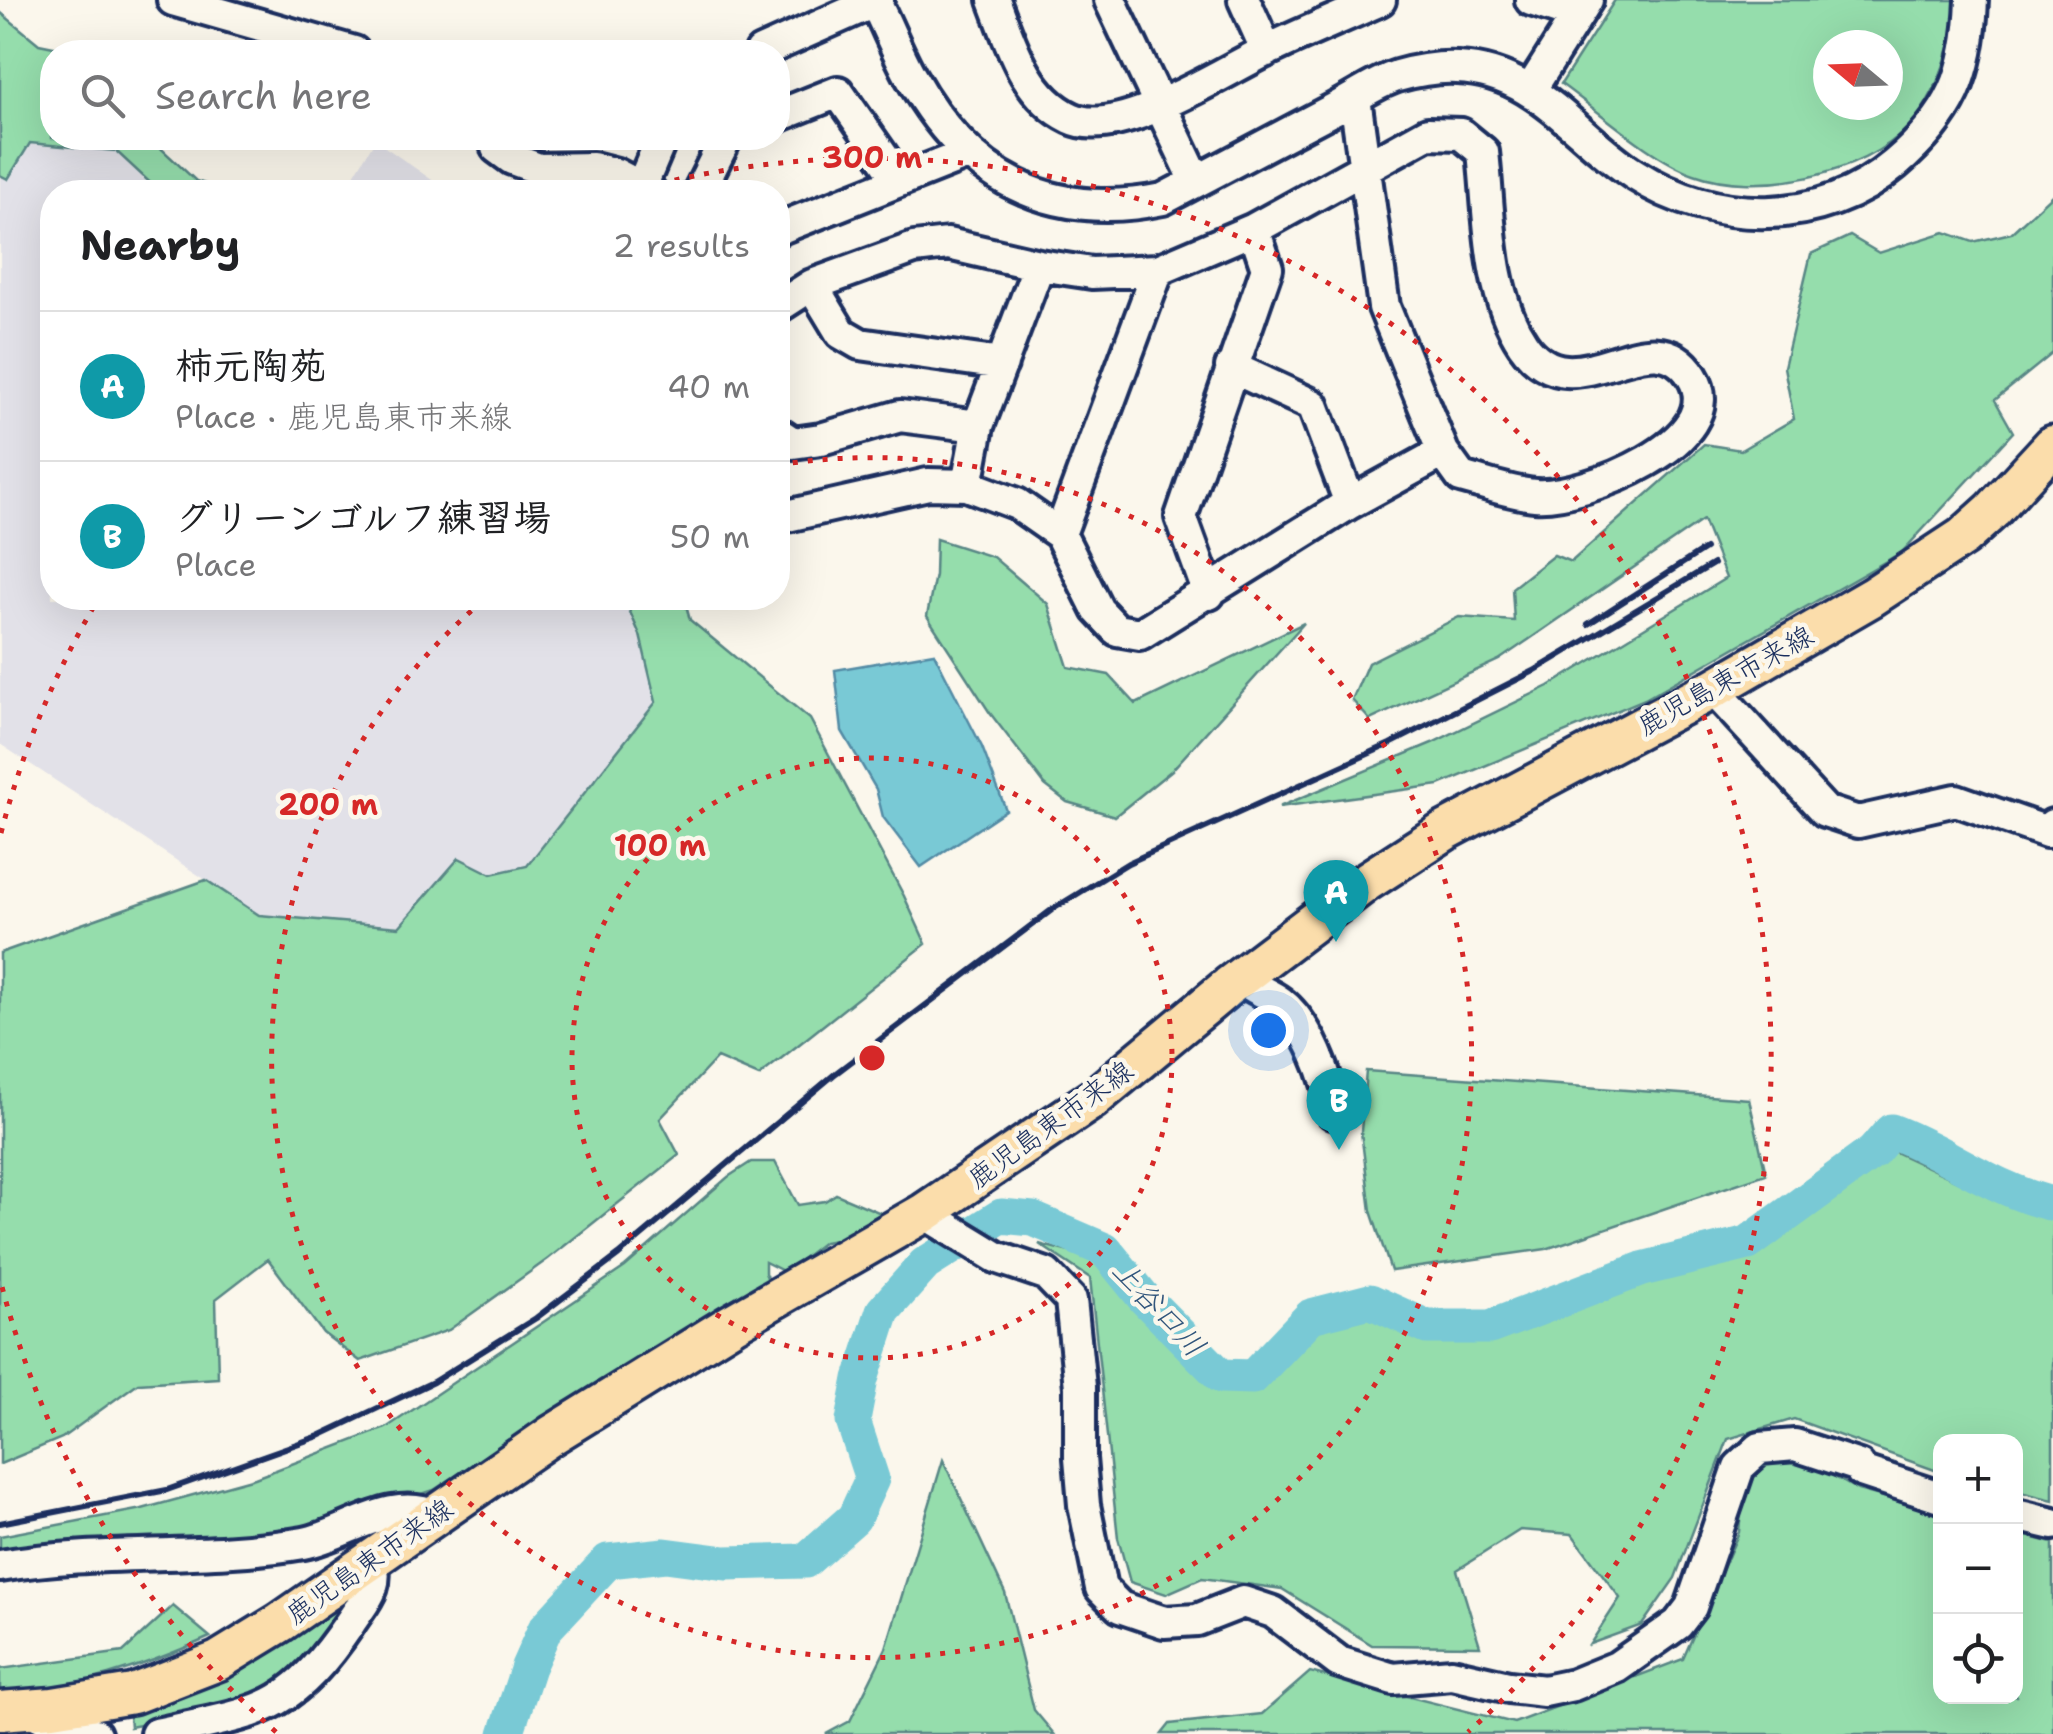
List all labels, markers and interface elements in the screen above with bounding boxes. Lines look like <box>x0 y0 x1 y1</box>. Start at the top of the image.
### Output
north arrow <box>1813 30 1903 120</box>
search box <box>40 40 790 150</box>
icon: search <box>75 68 130 123</box>
text: Search here <box>155 70 372 121</box>
text: 300 m <box>822 137 922 178</box>
text: Nearby <box>80 217 240 273</box>
text: 2 results <box>613 224 750 267</box>
text: 柿元陶苑 <box>175 340 327 391</box>
text: A <box>100 365 125 408</box>
text: 40 m <box>667 365 750 408</box>
text: Place · 鹿児島東市来線 <box>175 395 511 438</box>
text: グリーンゴルフ練習場 <box>175 492 551 543</box>
text: B <box>103 515 122 558</box>
text: 50 m <box>670 515 750 558</box>
text: Place <box>175 543 257 586</box>
street label: 鹿児島東市来線 <box>1630 616 1820 744</box>
text: 200 m <box>278 784 378 825</box>
text: 100 m <box>614 825 706 866</box>
pin: A <box>1304 860 1368 942</box>
your location <box>1243 1005 1294 1056</box>
centre of rings <box>854 1040 890 1076</box>
street label: 鹿児島東市来線 <box>960 1051 1140 1197</box>
pin: B <box>1306 1068 1372 1150</box>
water label: 上谷口川 <box>1103 1250 1215 1366</box>
map controls <box>1933 1434 2023 1704</box>
button: + <box>1933 1434 2023 1524</box>
street label: 鹿児島東市来線 <box>278 1489 460 1633</box>
button: − <box>1933 1524 2023 1614</box>
button: locate <box>1933 1614 2023 1704</box>

